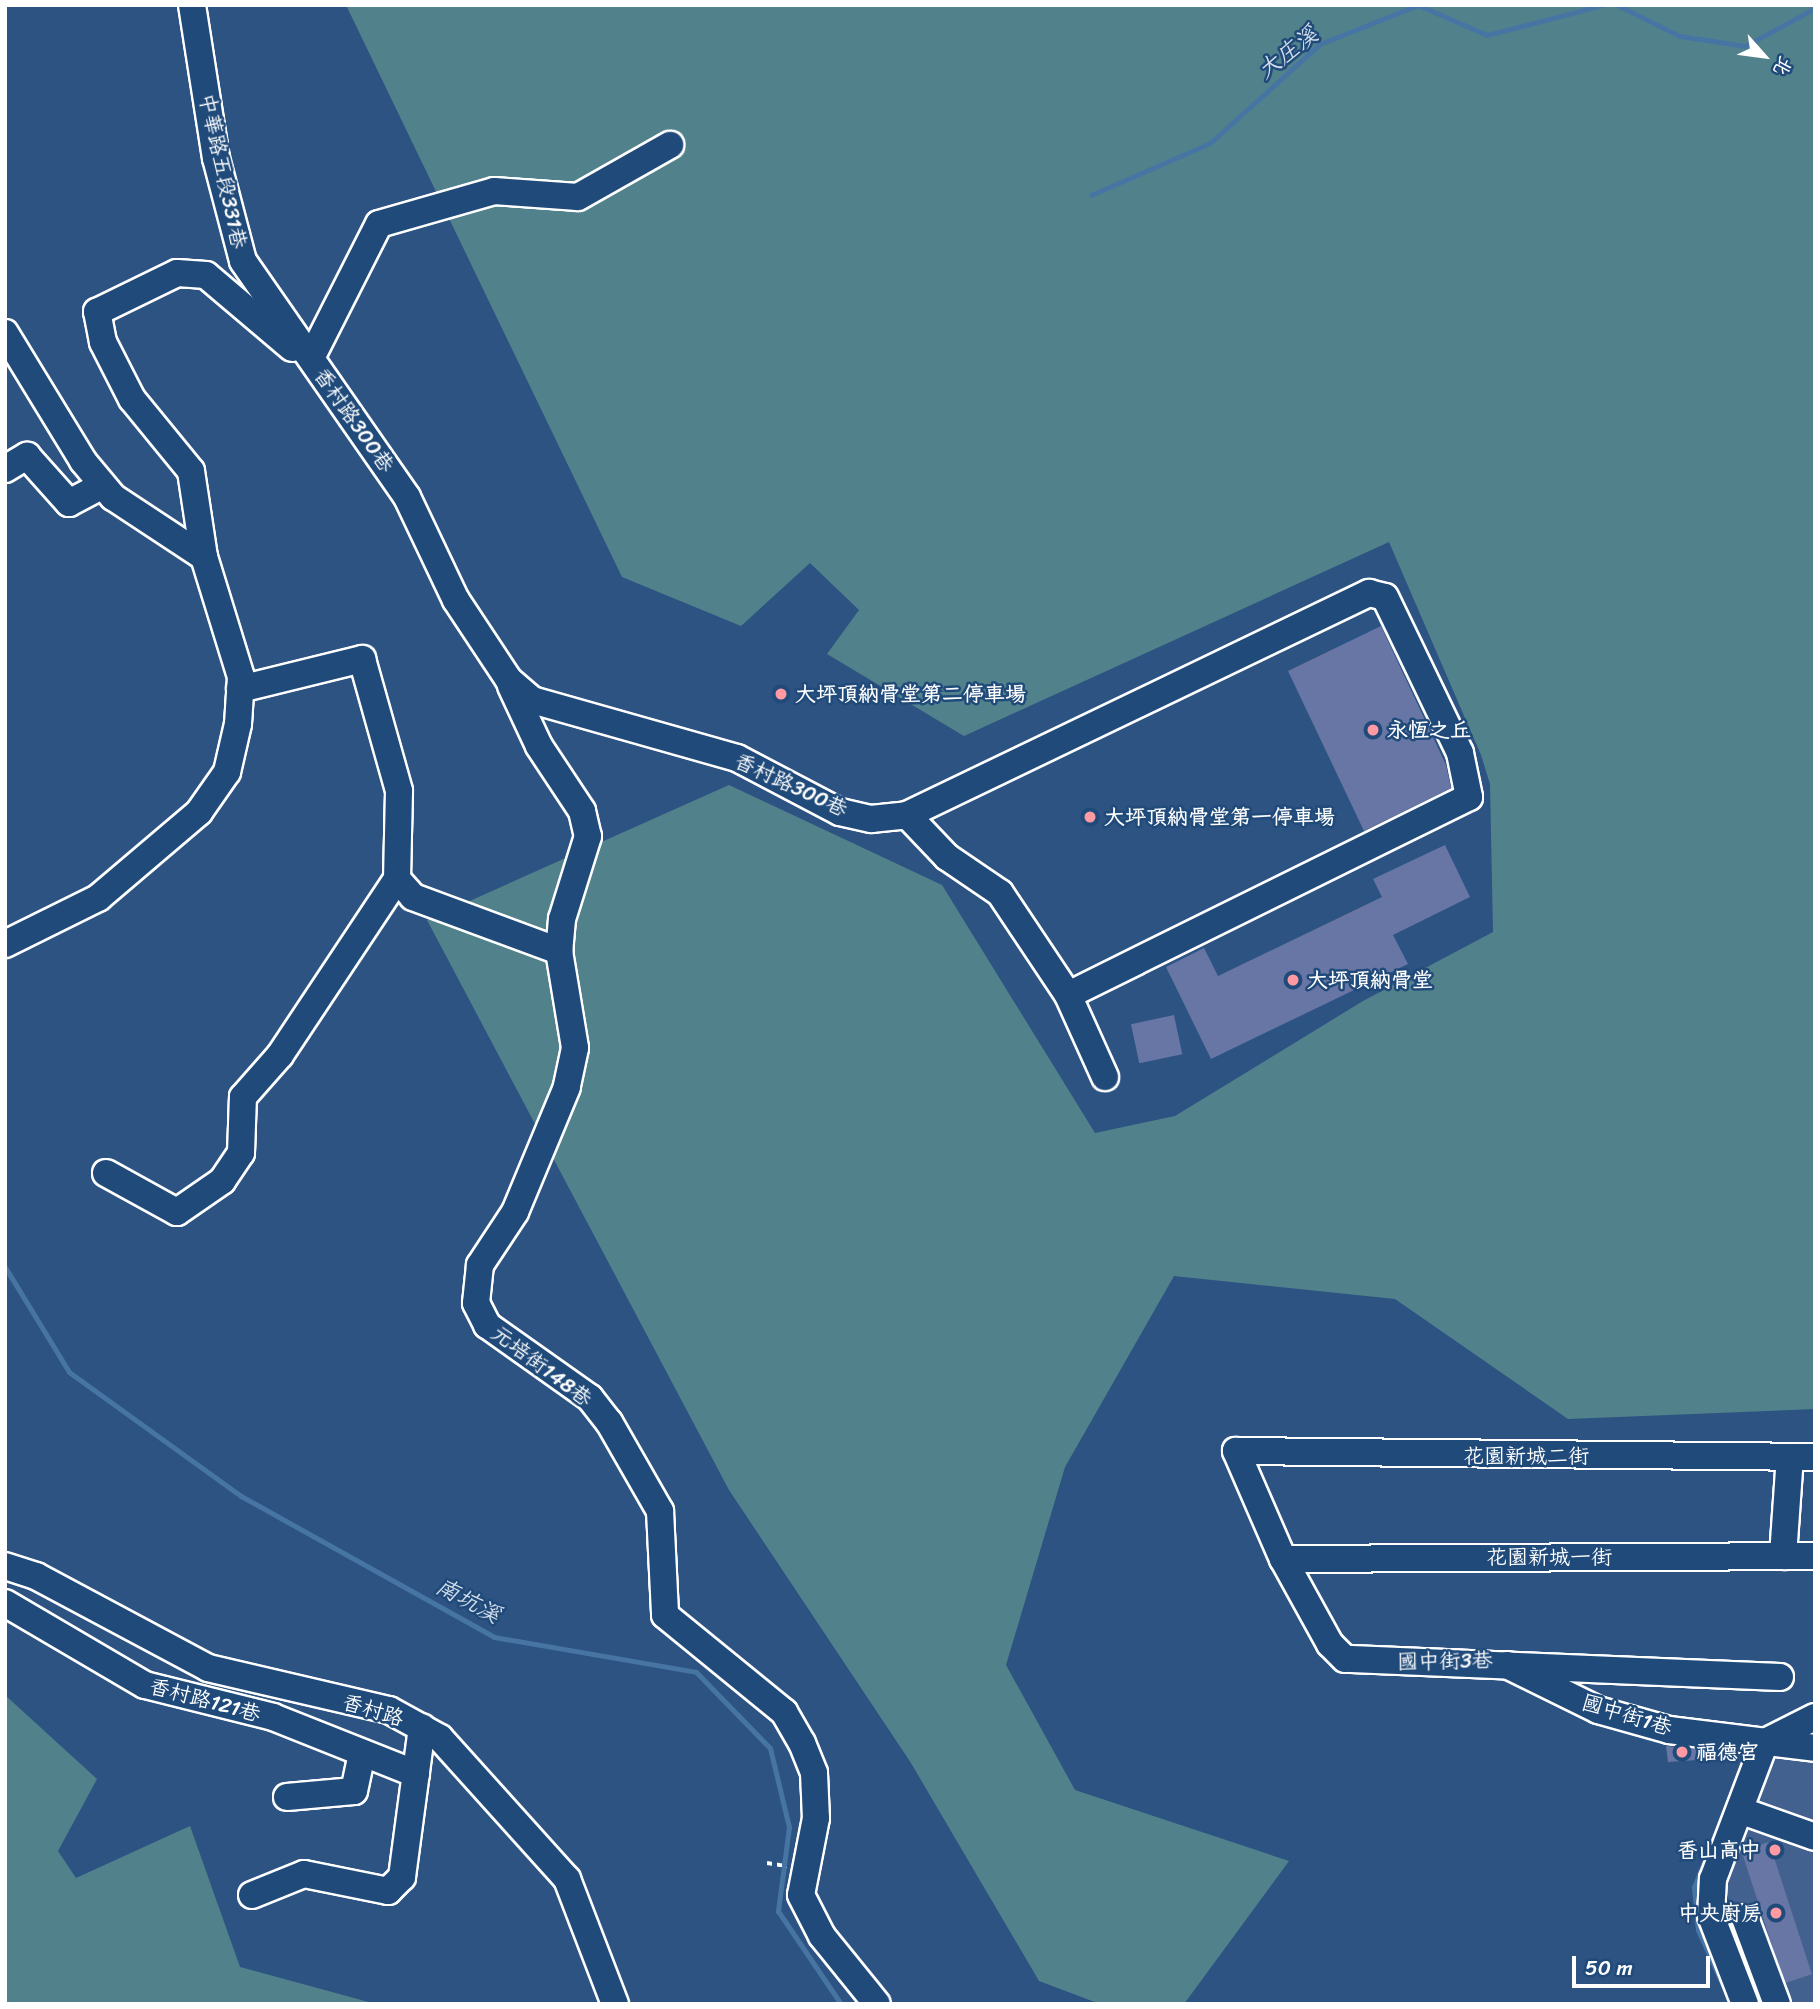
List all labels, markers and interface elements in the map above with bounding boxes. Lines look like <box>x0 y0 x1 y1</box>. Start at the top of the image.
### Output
water label: 大庄溪 <box>1252 21 1324 85</box>
north arrow <box>1729 21 1799 91</box>
text: 北 <box>1764 50 1802 82</box>
street label: 中華路五段331巷 <box>194 91 252 251</box>
street label: 香村路300巷 <box>309 363 399 477</box>
place label: 大坪頂納骨堂第二停車場 <box>795 681 1026 707</box>
marker: 大坪頂納骨堂第二停車場 <box>773 686 789 702</box>
place label: 永恆之丘 <box>1387 717 1471 743</box>
marker: 永恆之丘 <box>1365 722 1381 738</box>
street label: 香村路300巷 <box>730 748 852 822</box>
place label: 大坪頂納骨堂第一停車場 <box>1104 804 1335 830</box>
marker: 大坪頂納骨堂第一停車場 <box>1082 809 1098 825</box>
place label: 大坪頂納骨堂 <box>1307 967 1433 993</box>
marker: 大坪頂納骨堂 <box>1285 972 1301 988</box>
street label: 元培街148巷 <box>487 1320 597 1412</box>
street label: 花園新城二街 <box>1463 1443 1589 1469</box>
street label: 花園新城一街 <box>1486 1544 1612 1570</box>
water label: 南坑溪 <box>431 1573 505 1629</box>
street label: 國中街3巷 <box>1397 1648 1493 1674</box>
street label: 香村路121巷 <box>147 1673 263 1727</box>
street label: 香村路 <box>339 1689 407 1731</box>
street label: 國中街1巷 <box>1579 1689 1675 1741</box>
place label: 福德宮 <box>1696 1739 1759 1765</box>
marker: 福德宮 <box>1674 1744 1690 1760</box>
place label: 香山高中 <box>1677 1837 1761 1863</box>
marker: 香山高中 <box>1767 1842 1783 1858</box>
place label: 中央廚房 <box>1678 1900 1762 1926</box>
marker: 中央廚房 <box>1768 1905 1784 1921</box>
scale bar <box>1575 1942 1713 1986</box>
text: 50 m <box>1585 1949 1633 1987</box>

